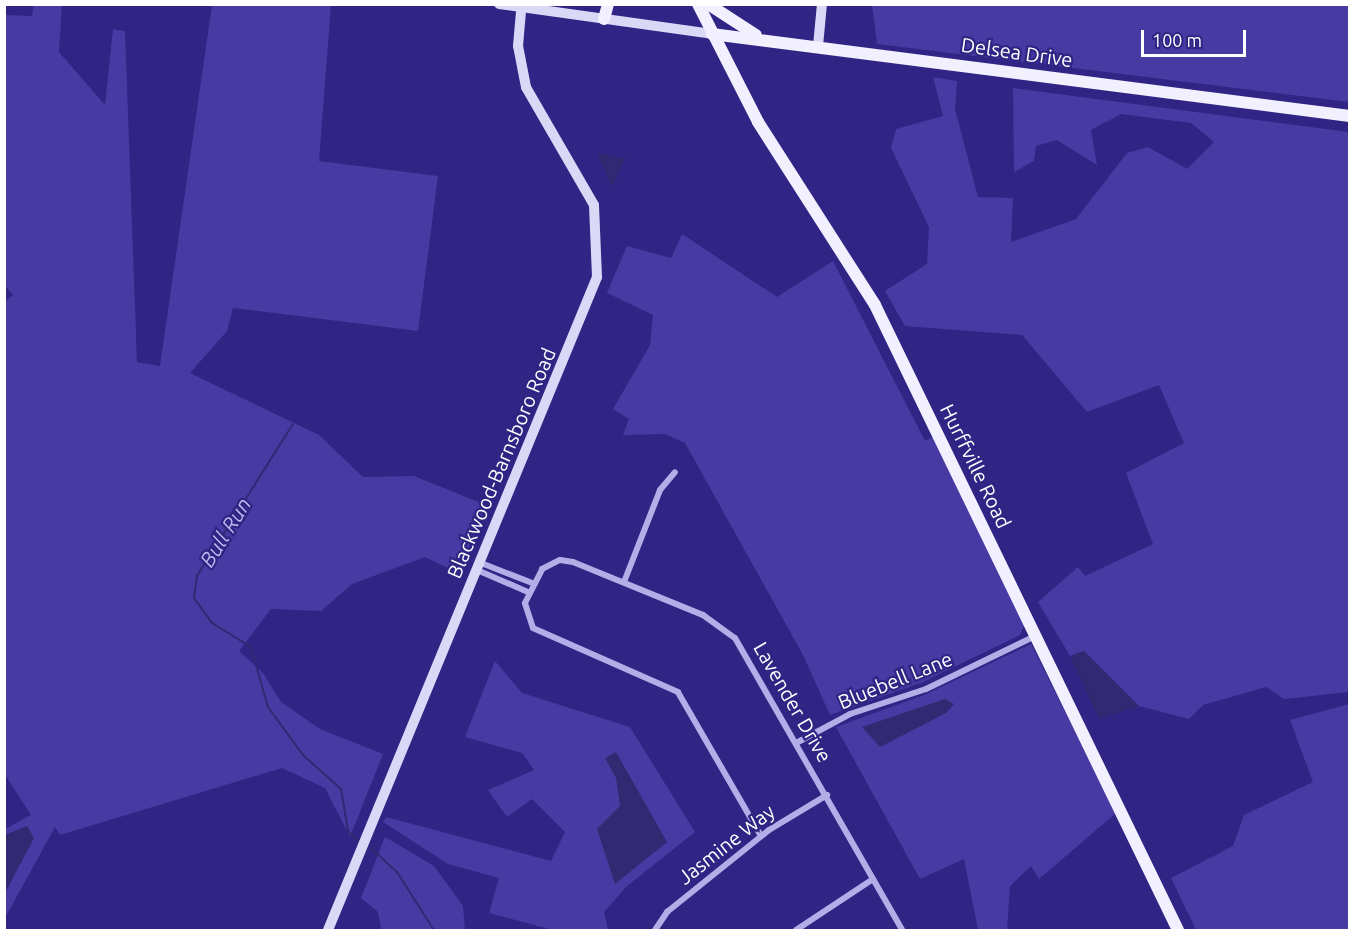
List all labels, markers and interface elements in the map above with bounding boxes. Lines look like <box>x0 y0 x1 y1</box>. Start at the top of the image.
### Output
scale bar <box>1144 18 1249 56</box>
text: 100 m <box>1152 30 1202 50</box>
street label: Delsea Drive <box>960 32 1074 72</box>
street label: Blackwood-Barnsboro Road <box>441 344 561 582</box>
street label: Hurffville Road <box>936 400 1016 532</box>
water label: Bull Run <box>194 493 256 571</box>
street label: Lavender Drive <box>749 638 837 766</box>
street label: Bluebell Lane <box>834 646 956 714</box>
street label: Jasmine Way <box>673 799 779 889</box>

